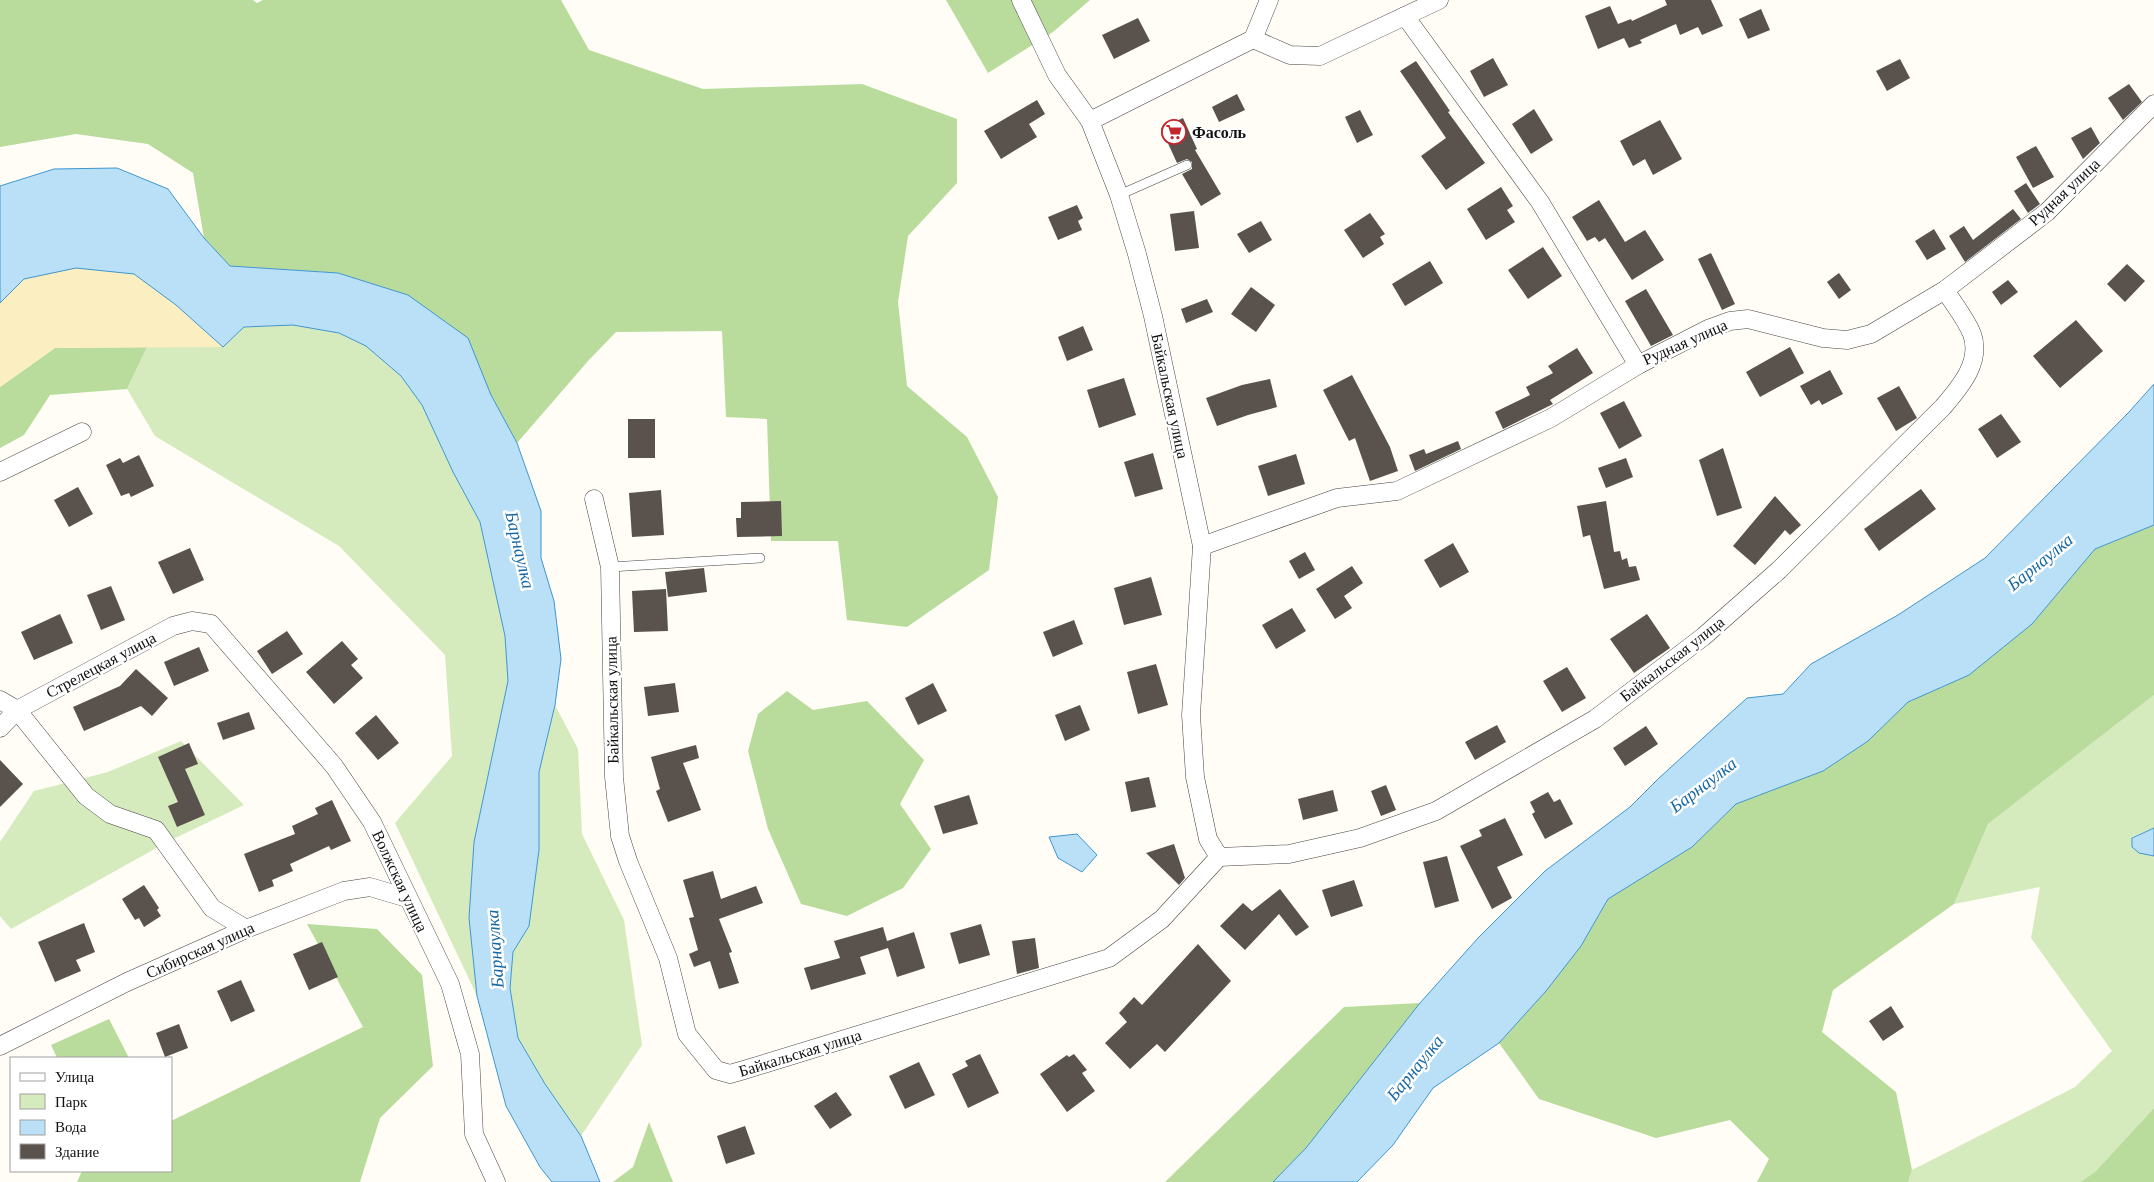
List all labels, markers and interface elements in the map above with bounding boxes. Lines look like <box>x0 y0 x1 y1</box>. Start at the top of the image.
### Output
supermarket icon: Фасоль <box>1161 119 1187 145</box>
place label: Фасоль <box>1192 124 1247 141</box>
street label: Рудная улица <box>2025 155 2104 230</box>
street label: Рудная улица <box>1640 316 1730 369</box>
street label: Байкальская улица <box>1147 332 1192 460</box>
water label: Барнаулка <box>501 508 539 591</box>
water label: Барнаулка <box>2002 529 2077 595</box>
street label: Байкальская улица <box>1617 613 1728 706</box>
street label: Стрелецкая улица <box>43 629 159 702</box>
street label: Байкальская улица <box>602 636 623 764</box>
water label: Барнаулка <box>1665 753 1740 817</box>
street label: Волжская улица <box>368 828 431 935</box>
water label: Барнаулка <box>482 909 508 990</box>
street label: Сибирская улица <box>143 919 257 982</box>
street label: Байкальская улица <box>737 1026 864 1081</box>
water label: Барнаулка <box>1382 1031 1448 1106</box>
legend <box>10 1057 172 1172</box>
text: Улица <box>55 1069 94 1085</box>
text: Парк <box>55 1094 88 1110</box>
text: Вода <box>55 1119 87 1135</box>
text: Здание <box>55 1144 99 1160</box>

